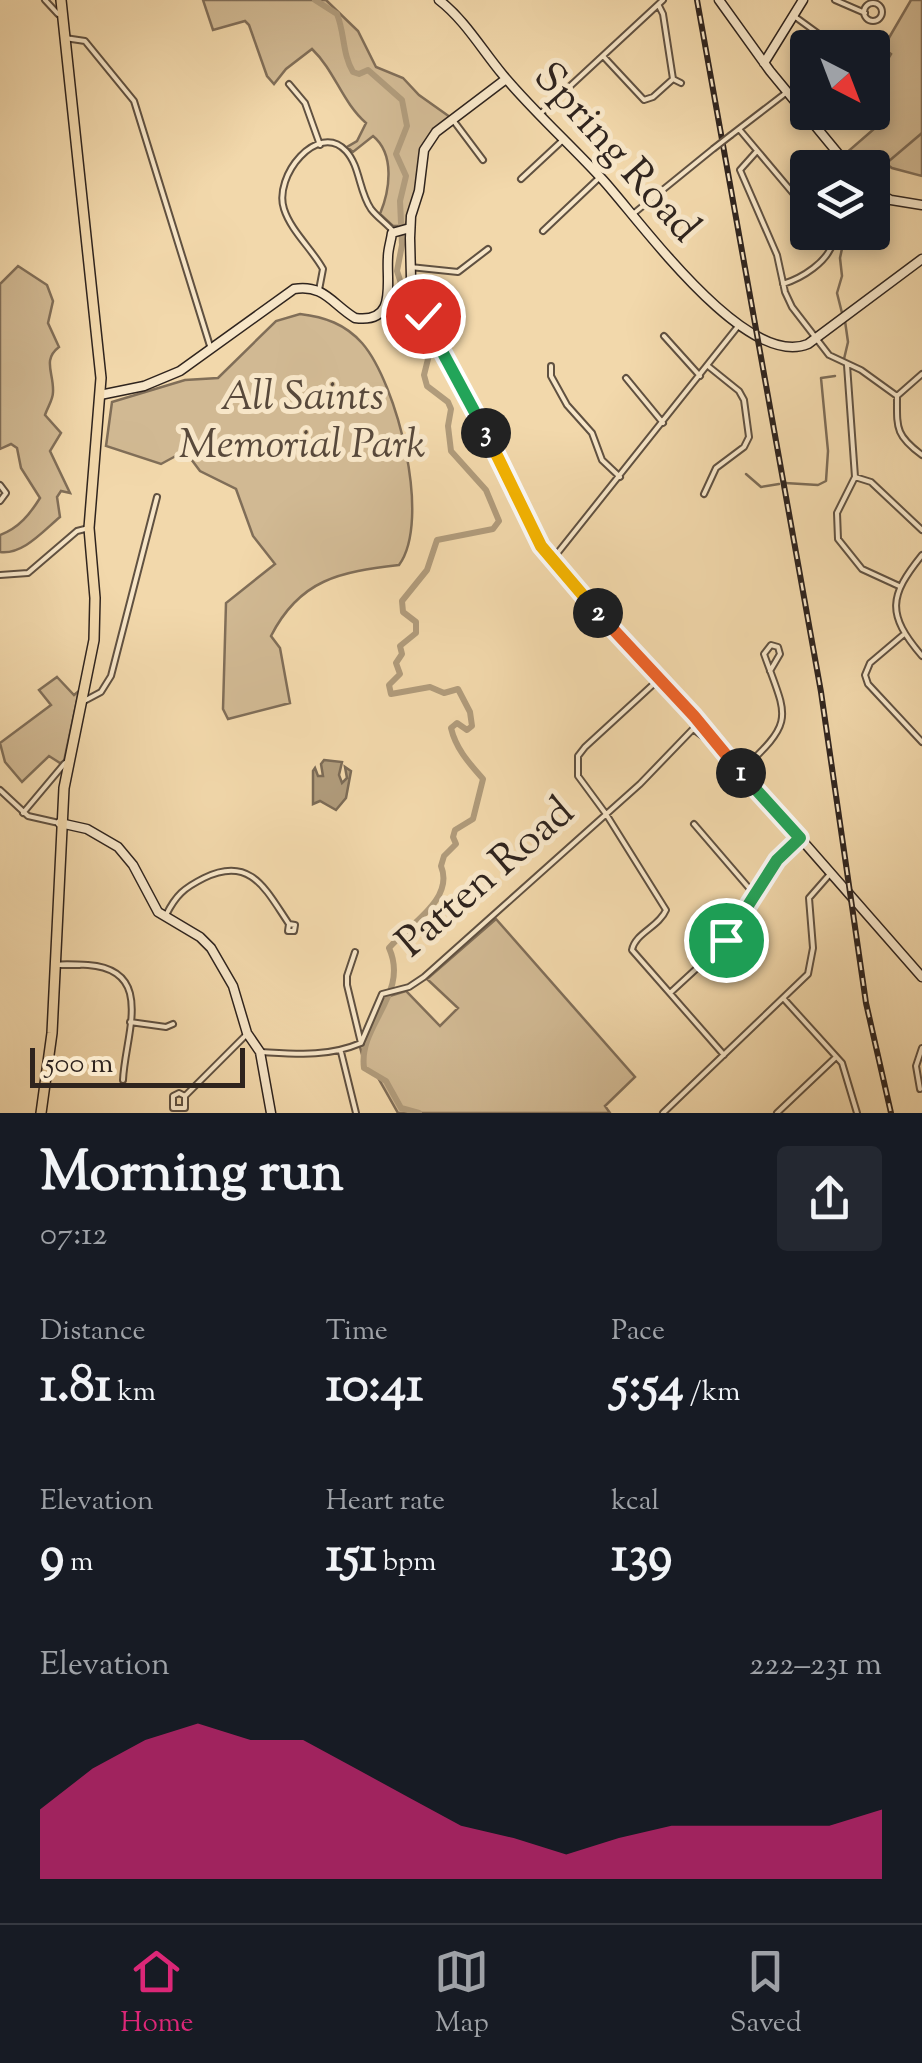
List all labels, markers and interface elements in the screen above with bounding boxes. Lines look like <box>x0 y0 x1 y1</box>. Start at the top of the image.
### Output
north arrow <box>790 30 890 130</box>
map controls <box>790 30 890 250</box>
street label: Spring Road <box>518 51 712 257</box>
button: layers <box>790 150 890 250</box>
pin <box>381 274 466 359</box>
icon: check <box>396 289 451 344</box>
park label: All Saints Memorial Park <box>179 369 425 477</box>
pin: 3 <box>461 408 511 458</box>
text: 3 <box>480 413 492 453</box>
pin: 2 <box>573 588 623 638</box>
text: 2 <box>591 593 605 633</box>
pin: 1 <box>716 748 766 798</box>
text: 1 <box>736 753 746 793</box>
street label: Patten Road <box>385 785 589 973</box>
pin <box>684 898 769 983</box>
icon: arrive <box>699 913 754 968</box>
scale bar <box>30 1043 245 1088</box>
text: 500 m <box>45 1045 113 1085</box>
text: Morning run <box>40 1136 344 1215</box>
button: share <box>777 1146 882 1251</box>
text: 07:12 <box>40 1213 107 1259</box>
text: Distance <box>40 1312 146 1352</box>
text: Time <box>326 1312 388 1352</box>
text: Pace <box>611 1312 665 1352</box>
text: 1.81 <box>40 1352 112 1424</box>
text: 10:41 <box>326 1352 423 1424</box>
text: 5:54 <box>611 1352 684 1424</box>
text: km <box>112 1373 156 1413</box>
text: /km <box>684 1373 740 1413</box>
text: Elevation <box>40 1482 154 1522</box>
text: Heart rate <box>326 1482 445 1522</box>
text: kcal <box>611 1482 659 1522</box>
text: 9 <box>40 1522 64 1594</box>
text: 151 <box>326 1522 377 1594</box>
text: 139 <box>611 1522 672 1594</box>
text: m <box>64 1543 93 1583</box>
text: bpm <box>377 1543 436 1583</box>
text: Elevation <box>40 1643 170 1689</box>
text: 222–231 m <box>749 1643 882 1689</box>
tab: Home <box>120 1944 194 2044</box>
tab: Map <box>434 1944 489 2044</box>
tab: Saved <box>730 1944 802 2044</box>

